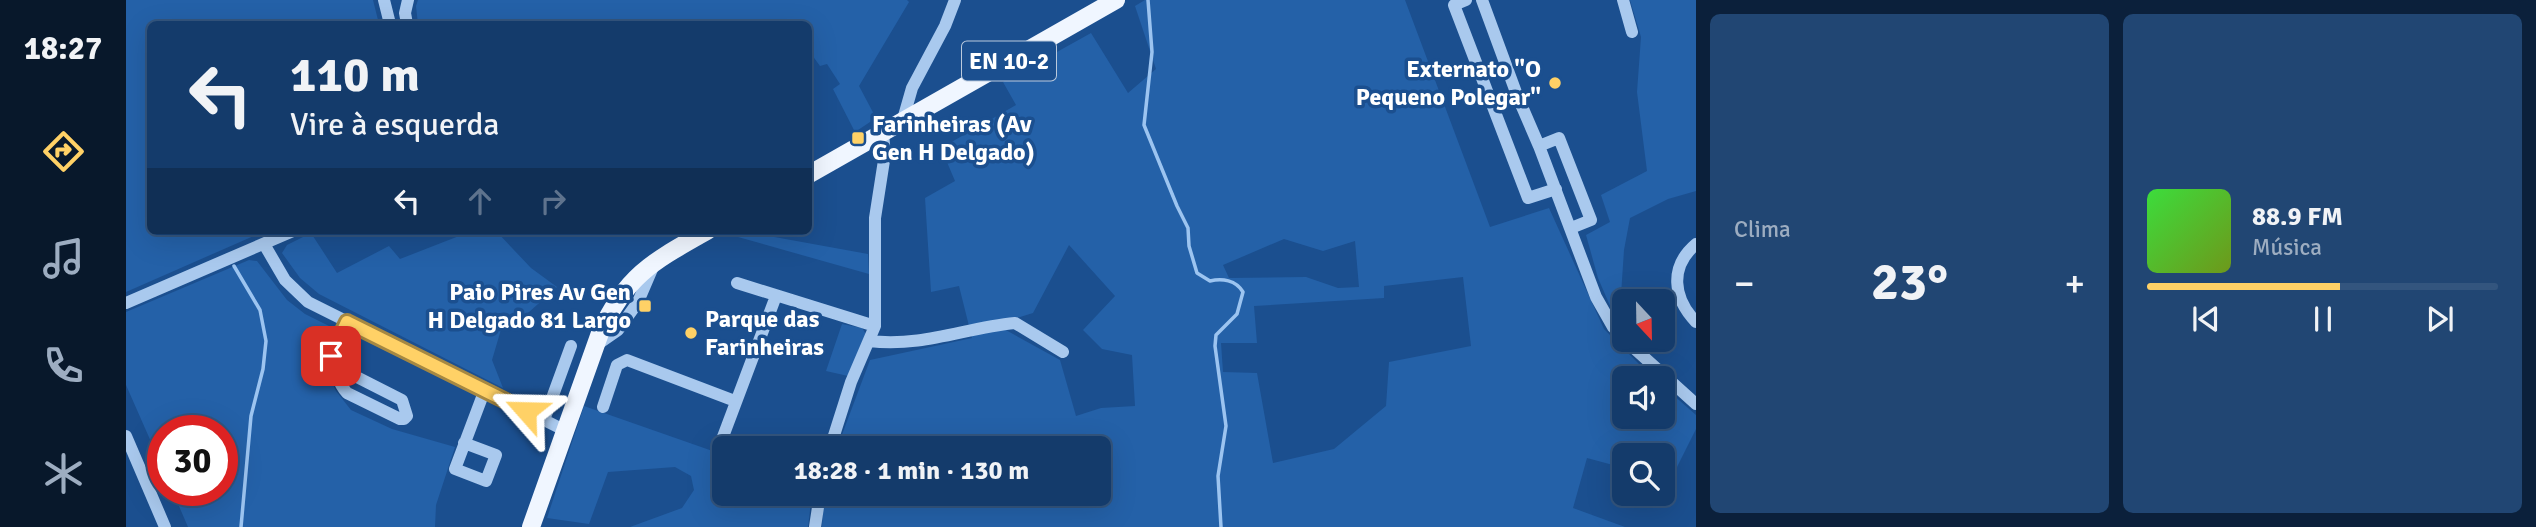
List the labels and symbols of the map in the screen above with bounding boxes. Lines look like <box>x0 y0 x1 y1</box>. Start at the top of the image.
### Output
road number: EN 10-2 <box>962 41 1056 80</box>
place label: Externato "O Pequeno Polegar" <box>1356 54 1541 112</box>
marker: Externato "O Pequeno Polegar" <box>1547 75 1563 91</box>
place label: Farinheiras (Av Gen H Delgado) <box>872 109 1035 167</box>
marker: Farinheiras (Av Gen H Delgado) <box>850 130 866 146</box>
place label: Paio Pires Av Gen H Delgado 81 Largo <box>427 277 631 335</box>
north arrow <box>1612 289 1675 352</box>
marker: Paio Pires Av Gen H Delgado 81 Largo <box>637 298 653 314</box>
place label: Parque das Farinheiras <box>705 304 824 362</box>
marker: Parque das Farinheiras <box>683 325 699 341</box>
pin <box>301 326 361 386</box>
position arrow <box>489 374 563 448</box>
speed limit sign: 30 <box>147 415 238 506</box>

